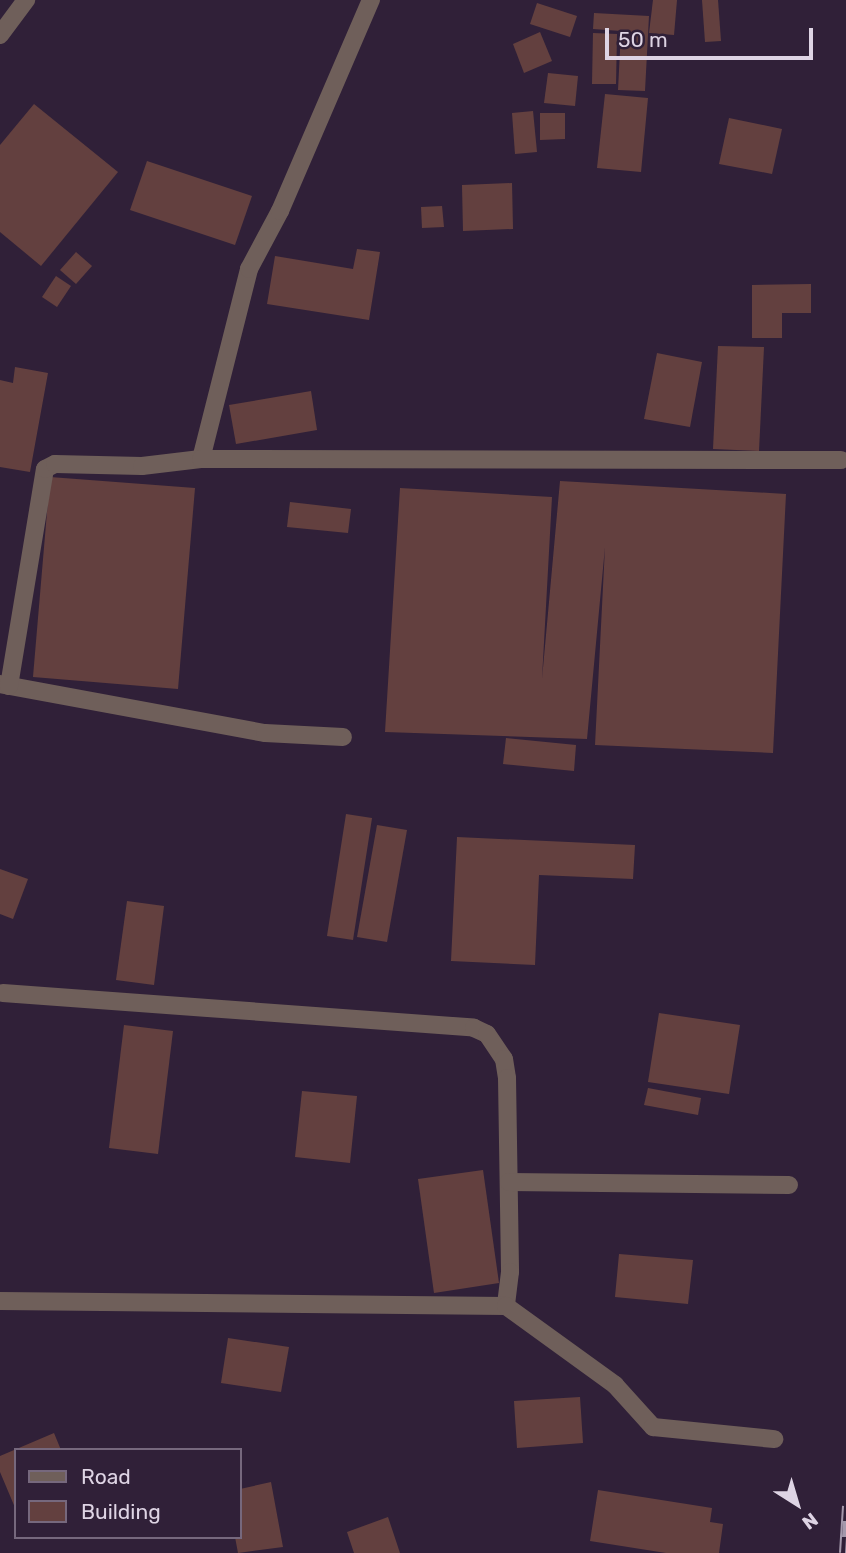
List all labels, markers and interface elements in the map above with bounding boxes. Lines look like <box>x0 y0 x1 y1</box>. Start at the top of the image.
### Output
scale bar <box>608 14 816 58</box>
text: 50 m <box>618 27 668 52</box>
legend <box>14 1448 242 1539</box>
text: Road <box>81 1464 131 1489</box>
north arrow <box>762 1469 832 1539</box>
text: Building <box>81 1499 161 1524</box>
text: N <box>798 1508 822 1534</box>

